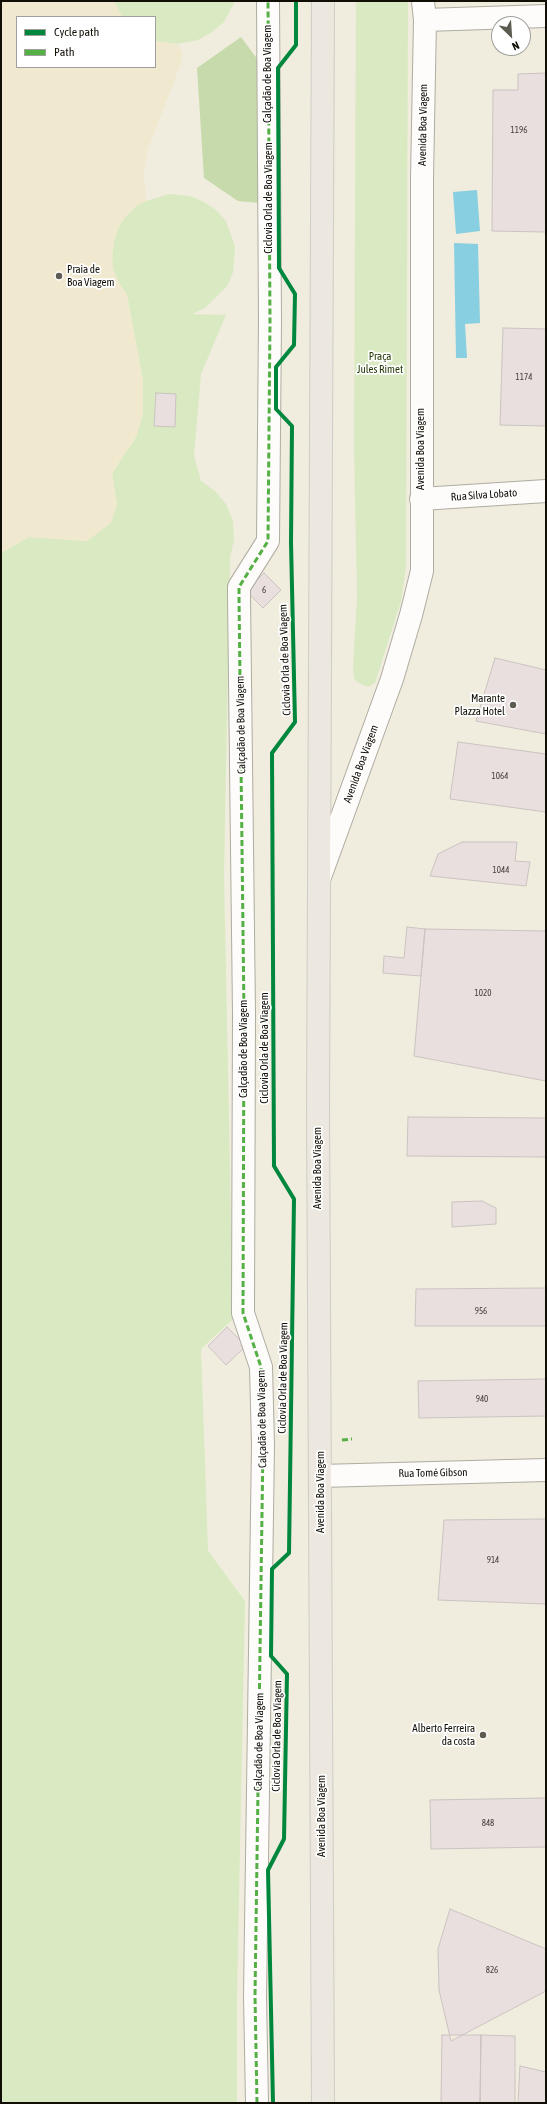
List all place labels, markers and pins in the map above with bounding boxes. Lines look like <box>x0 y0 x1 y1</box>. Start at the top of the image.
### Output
place label: Praia de Boa Viagem <box>67 263 114 289</box>
marker: Praia de Boa Viagem <box>54 271 64 281</box>
place label: Marante Plazza Hotel <box>455 692 505 718</box>
marker: Marante Plazza Hotel <box>508 700 518 710</box>
place label: Alberto Ferreira da costa <box>412 1722 475 1748</box>
marker: Alberto Ferreira da costa <box>478 1730 488 1740</box>

